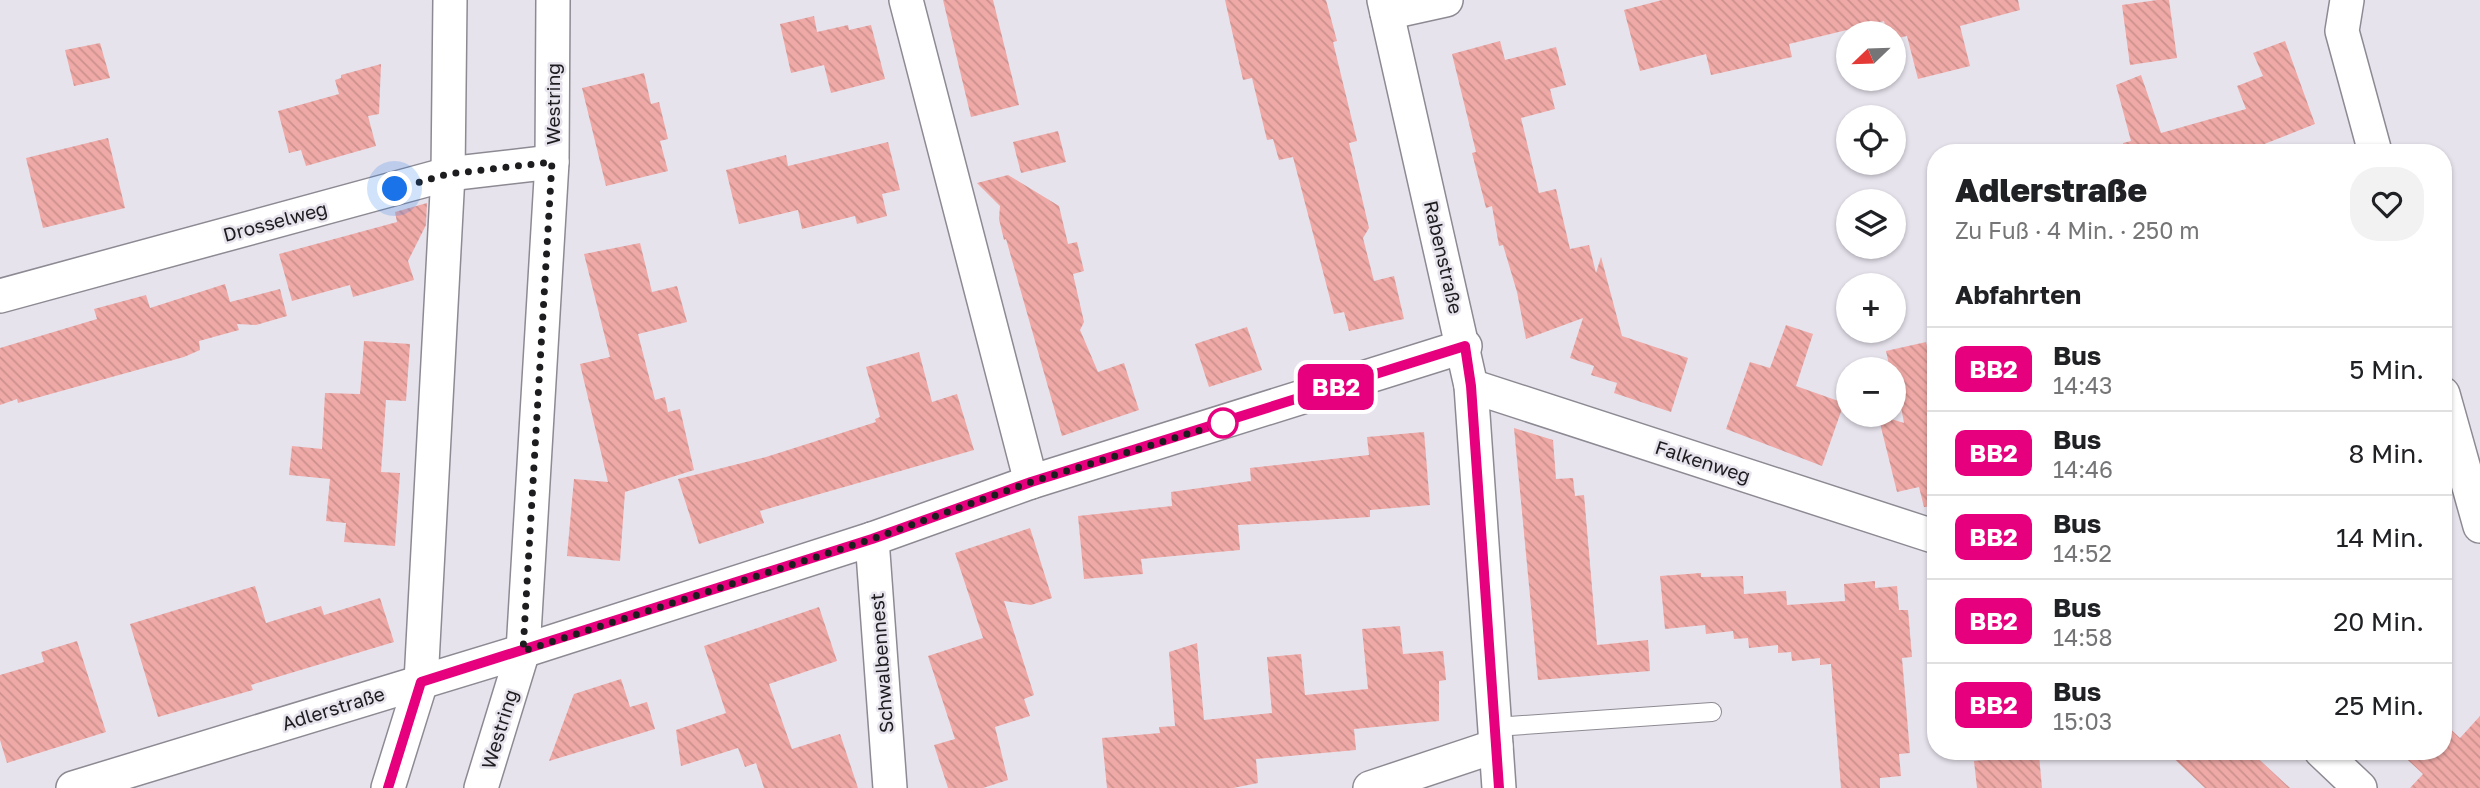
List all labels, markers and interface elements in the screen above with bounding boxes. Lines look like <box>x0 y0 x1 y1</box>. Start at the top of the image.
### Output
north arrow <box>1836 21 1906 91</box>
map controls <box>1836 21 1906 427</box>
street label: Westring <box>541 63 564 145</box>
button: locate <box>1836 105 1906 175</box>
button: heart <box>2350 167 2424 241</box>
text: Adlerstraße <box>1955 170 2147 209</box>
your location <box>377 171 412 206</box>
button: layers <box>1836 189 1906 259</box>
street label: Drosselweg <box>220 196 330 246</box>
street label: Rabenstraße <box>1420 198 1468 316</box>
text: Zu Fuß · 4 Min. · 250 m <box>1955 216 2200 244</box>
button: + <box>1836 273 1906 343</box>
text: Abfahrten <box>1955 279 2081 310</box>
text: Bus <box>2053 340 2101 371</box>
text: BB2 <box>1969 354 2018 383</box>
text: 5 Min. <box>2349 354 2424 385</box>
button: − <box>1836 357 1906 427</box>
line badge: BB2 <box>1296 364 1376 410</box>
text: 14:43 <box>2053 371 2113 399</box>
text: BB2 <box>1312 372 1360 401</box>
unlabelled marker <box>1208 408 1238 438</box>
text: Bus <box>2053 424 2101 455</box>
street label: Falkenweg <box>1653 435 1753 487</box>
text: BB2 <box>1969 438 2018 467</box>
text: 8 Min. <box>2349 438 2424 469</box>
text: 14:46 <box>2053 455 2113 483</box>
text: Bus <box>2053 508 2101 539</box>
text: BB2 <box>1969 522 2018 551</box>
text: 14 Min. <box>2336 522 2424 553</box>
text: 14:52 <box>2053 539 2112 567</box>
street label: Schwalbennest <box>865 592 897 734</box>
text: Bus <box>2053 592 2101 623</box>
text: BB2 <box>1969 606 2018 635</box>
text: 20 Min. <box>2333 606 2424 637</box>
text: 14:58 <box>2053 623 2112 651</box>
text: Bus <box>2053 676 2101 707</box>
street label: Adlerstraße <box>279 681 387 735</box>
street label: Westring <box>476 686 522 772</box>
text: BB2 <box>1969 690 2018 719</box>
text: 25 Min. <box>2334 690 2424 721</box>
text: 15:03 <box>2053 707 2112 735</box>

